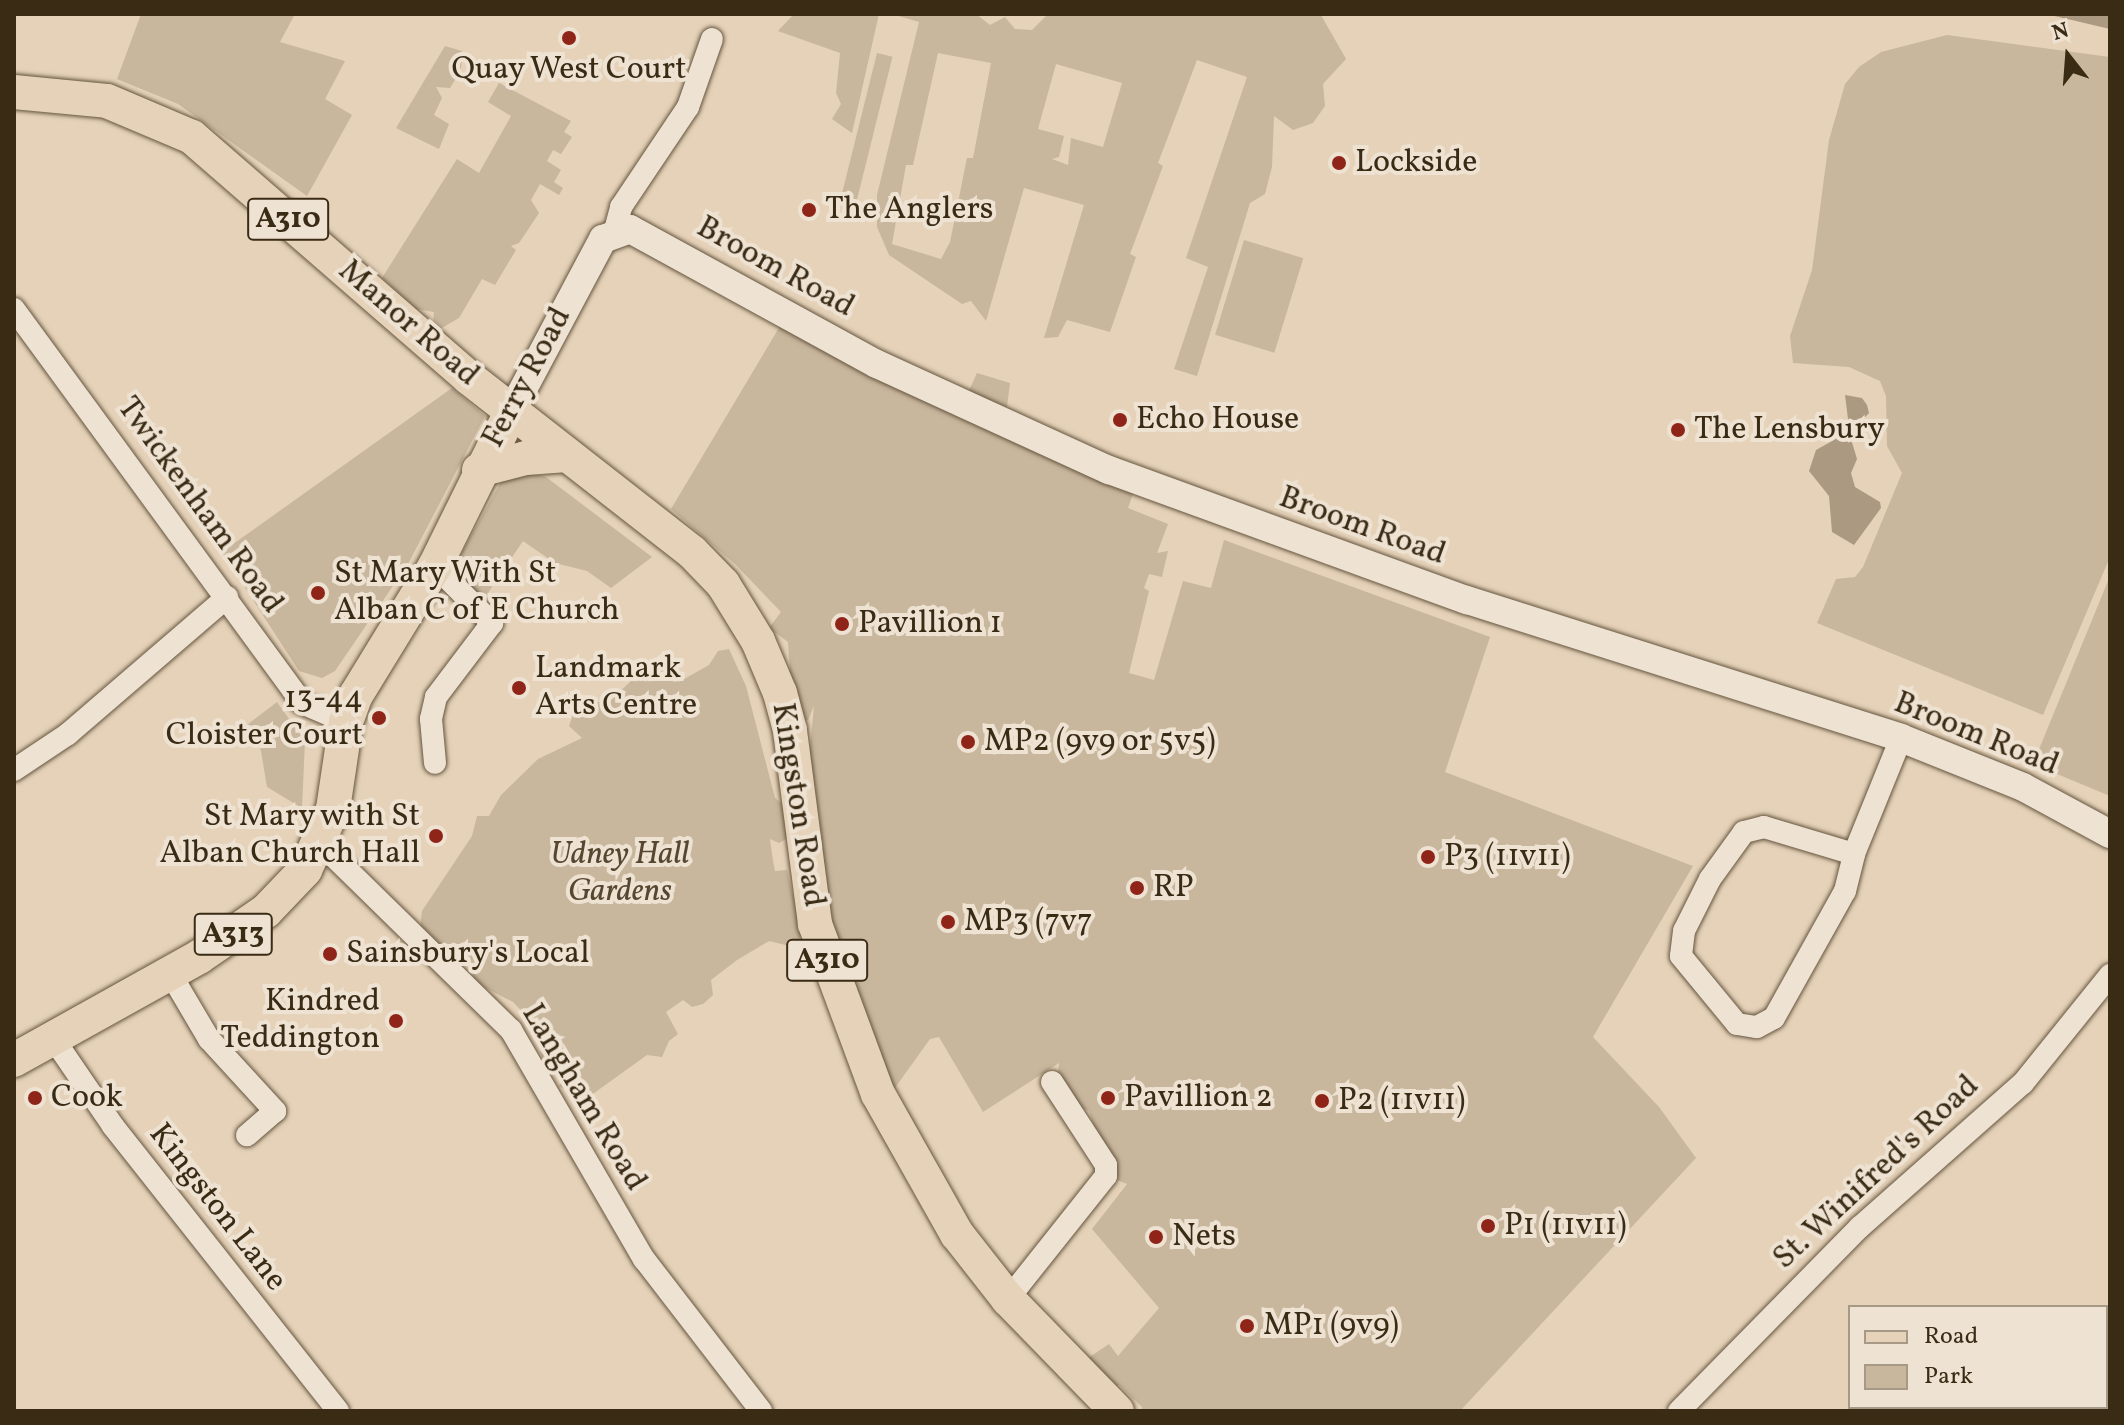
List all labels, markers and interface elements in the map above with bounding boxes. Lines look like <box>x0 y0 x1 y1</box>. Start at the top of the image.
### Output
text: N <box>2049 15 2073 50</box>
north arrow <box>2028 16 2108 96</box>
marker: Quay West Court <box>560 29 578 47</box>
place label: Quay West Court <box>451 51 687 89</box>
place label: Lockside <box>1355 144 1477 182</box>
marker: Lockside <box>1330 154 1348 172</box>
place label: The Anglers <box>825 191 994 229</box>
road number: A310 <box>246 193 330 245</box>
marker: The Anglers <box>800 201 818 219</box>
street label: Broom Road <box>689 209 861 327</box>
street label: Manor Road <box>330 252 486 396</box>
street label: Ferry Road <box>475 301 581 455</box>
street label: Twickenham Road <box>108 390 290 622</box>
place label: Echo House <box>1136 401 1299 439</box>
marker: Echo House <box>1111 411 1129 429</box>
place label: The Lensbury <box>1694 411 1885 449</box>
marker: The Lensbury <box>1669 421 1687 439</box>
street label: Broom Road <box>1274 479 1450 575</box>
place label: St Mary With St Alban C of E Church <box>334 556 616 631</box>
marker: St Mary With St Alban C of E Church <box>309 584 327 602</box>
place label: Pavillion 1 <box>858 605 1002 643</box>
marker: Pavillion 1 <box>833 615 851 633</box>
place label: Landmark Arts Centre <box>535 651 697 726</box>
marker: Landmark Arts Centre <box>510 679 528 697</box>
place label: 13-44 Cloister Court <box>166 681 363 756</box>
street label: Broom Road <box>1888 685 2064 785</box>
street label: Kingston Road <box>762 700 832 910</box>
marker: 13-44 Cloister Court <box>370 709 388 727</box>
place label: MP2 (9v9 or 5v5) <box>984 723 1216 761</box>
marker: MP2 (9v9 or 5v5) <box>959 733 977 751</box>
place label: St Mary with St Alban Church Hall <box>159 799 420 874</box>
marker: St Mary with St Alban Church Hall <box>427 827 445 845</box>
park label: Udney Hall Gardens <box>551 837 689 912</box>
place label: P3 (11v11) <box>1444 838 1571 876</box>
marker: P3 (11v11) <box>1419 848 1437 866</box>
place label: RP <box>1153 869 1193 907</box>
marker: RP <box>1128 879 1146 897</box>
place label: MP3 (7v7 <box>964 903 1092 941</box>
road number: A313 <box>193 908 273 960</box>
marker: MP3 (7v7 <box>939 913 957 931</box>
road number: A310 <box>785 934 869 986</box>
place label: Sainsbury's Local <box>346 935 589 973</box>
marker: Sainsbury's Local <box>321 945 339 963</box>
place label: Kindred Teddington <box>220 984 380 1059</box>
street label: Langham Road <box>512 998 654 1198</box>
marker: Kindred Teddington <box>387 1012 405 1030</box>
street label: St. Winifred's Road <box>1766 1067 1988 1279</box>
place label: Cook <box>51 1079 123 1117</box>
place label: Pavillion 2 <box>1124 1079 1273 1117</box>
place label: P2 (11v11) <box>1338 1082 1465 1120</box>
marker: Cook <box>26 1089 44 1107</box>
marker: Pavillion 2 <box>1099 1089 1117 1107</box>
marker: P2 (11v11) <box>1313 1092 1331 1110</box>
street label: Kingston Lane <box>140 1117 294 1299</box>
place label: P1 (11v11) <box>1504 1207 1627 1245</box>
marker: P1 (11v11) <box>1479 1217 1497 1235</box>
place label: Nets <box>1172 1218 1236 1256</box>
marker: Nets <box>1147 1228 1165 1246</box>
legend <box>1848 1305 2108 1409</box>
place label: MP1 (9v9) <box>1263 1307 1399 1345</box>
marker: MP1 (9v9) <box>1238 1317 1256 1335</box>
text: Road <box>1924 1320 1978 1354</box>
text: Park <box>1924 1360 1973 1394</box>

